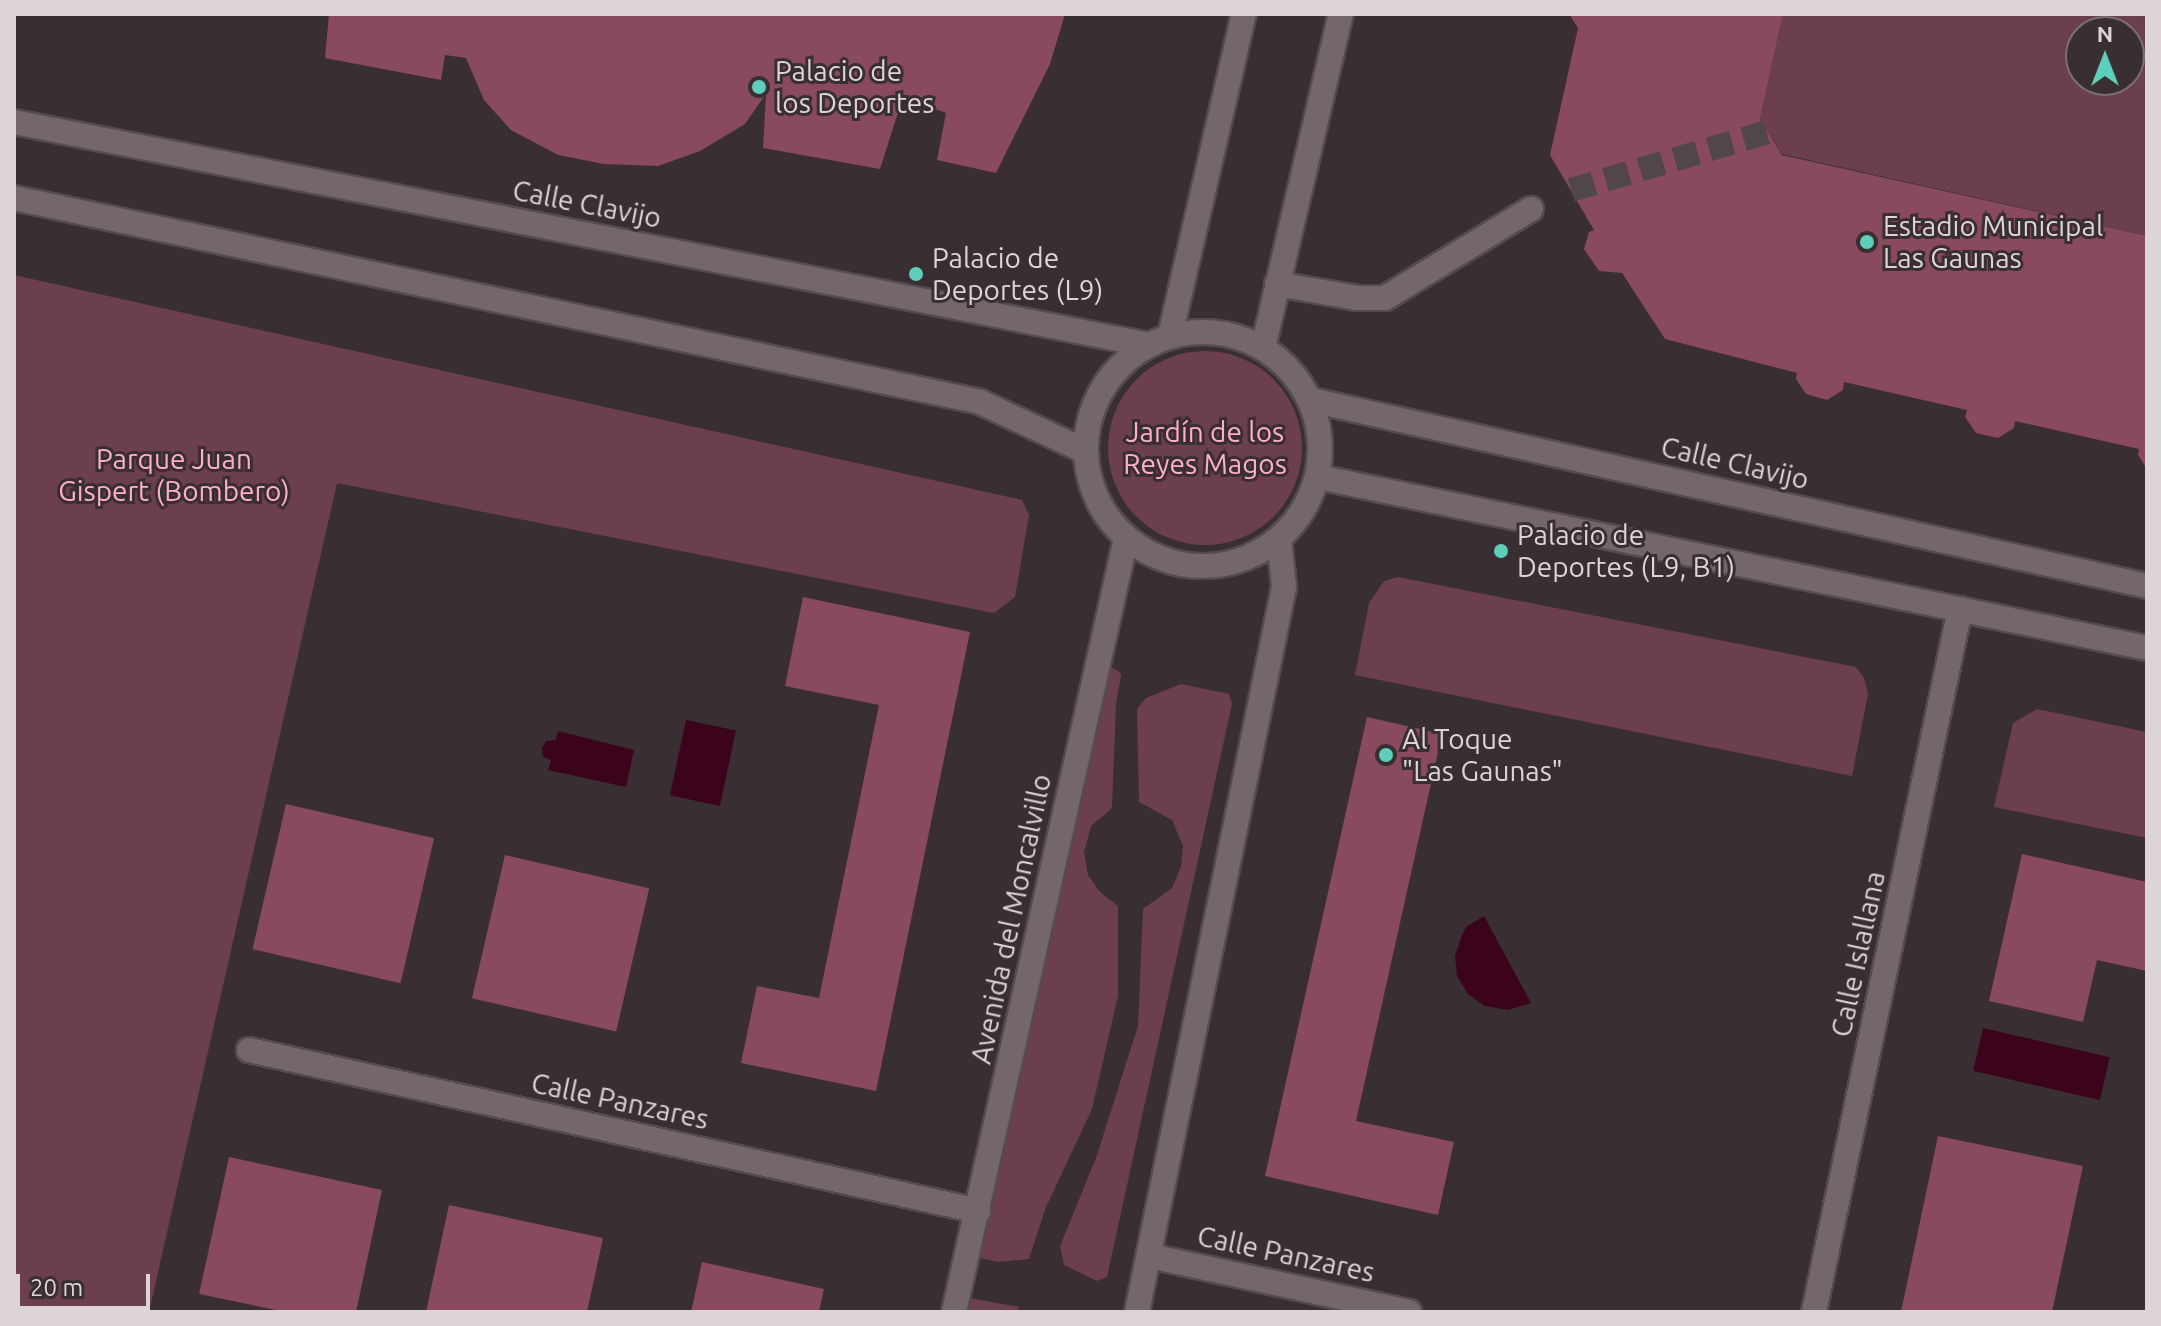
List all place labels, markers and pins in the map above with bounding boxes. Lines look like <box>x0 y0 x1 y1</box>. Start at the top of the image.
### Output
place label: Palacio de los Deportes <box>775 54 934 120</box>
marker: Palacio de los Deportes <box>750 78 768 96</box>
place label: Estadio Municipal Las Gaunas <box>1883 209 2103 275</box>
marker: Estadio Municipal Las Gaunas <box>1858 233 1876 251</box>
place label: Palacio de Deportes (L9) <box>932 241 1103 307</box>
marker: Palacio de Deportes (L9) <box>907 265 925 283</box>
place label: Palacio de Deportes (L9, B1) <box>1517 518 1735 584</box>
marker: Palacio de Deportes (L9, B1) <box>1492 542 1510 560</box>
place label: Al Toque "Las Gaunas" <box>1402 722 1563 788</box>
marker: Al Toque "Las Gaunas" <box>1377 746 1395 764</box>

